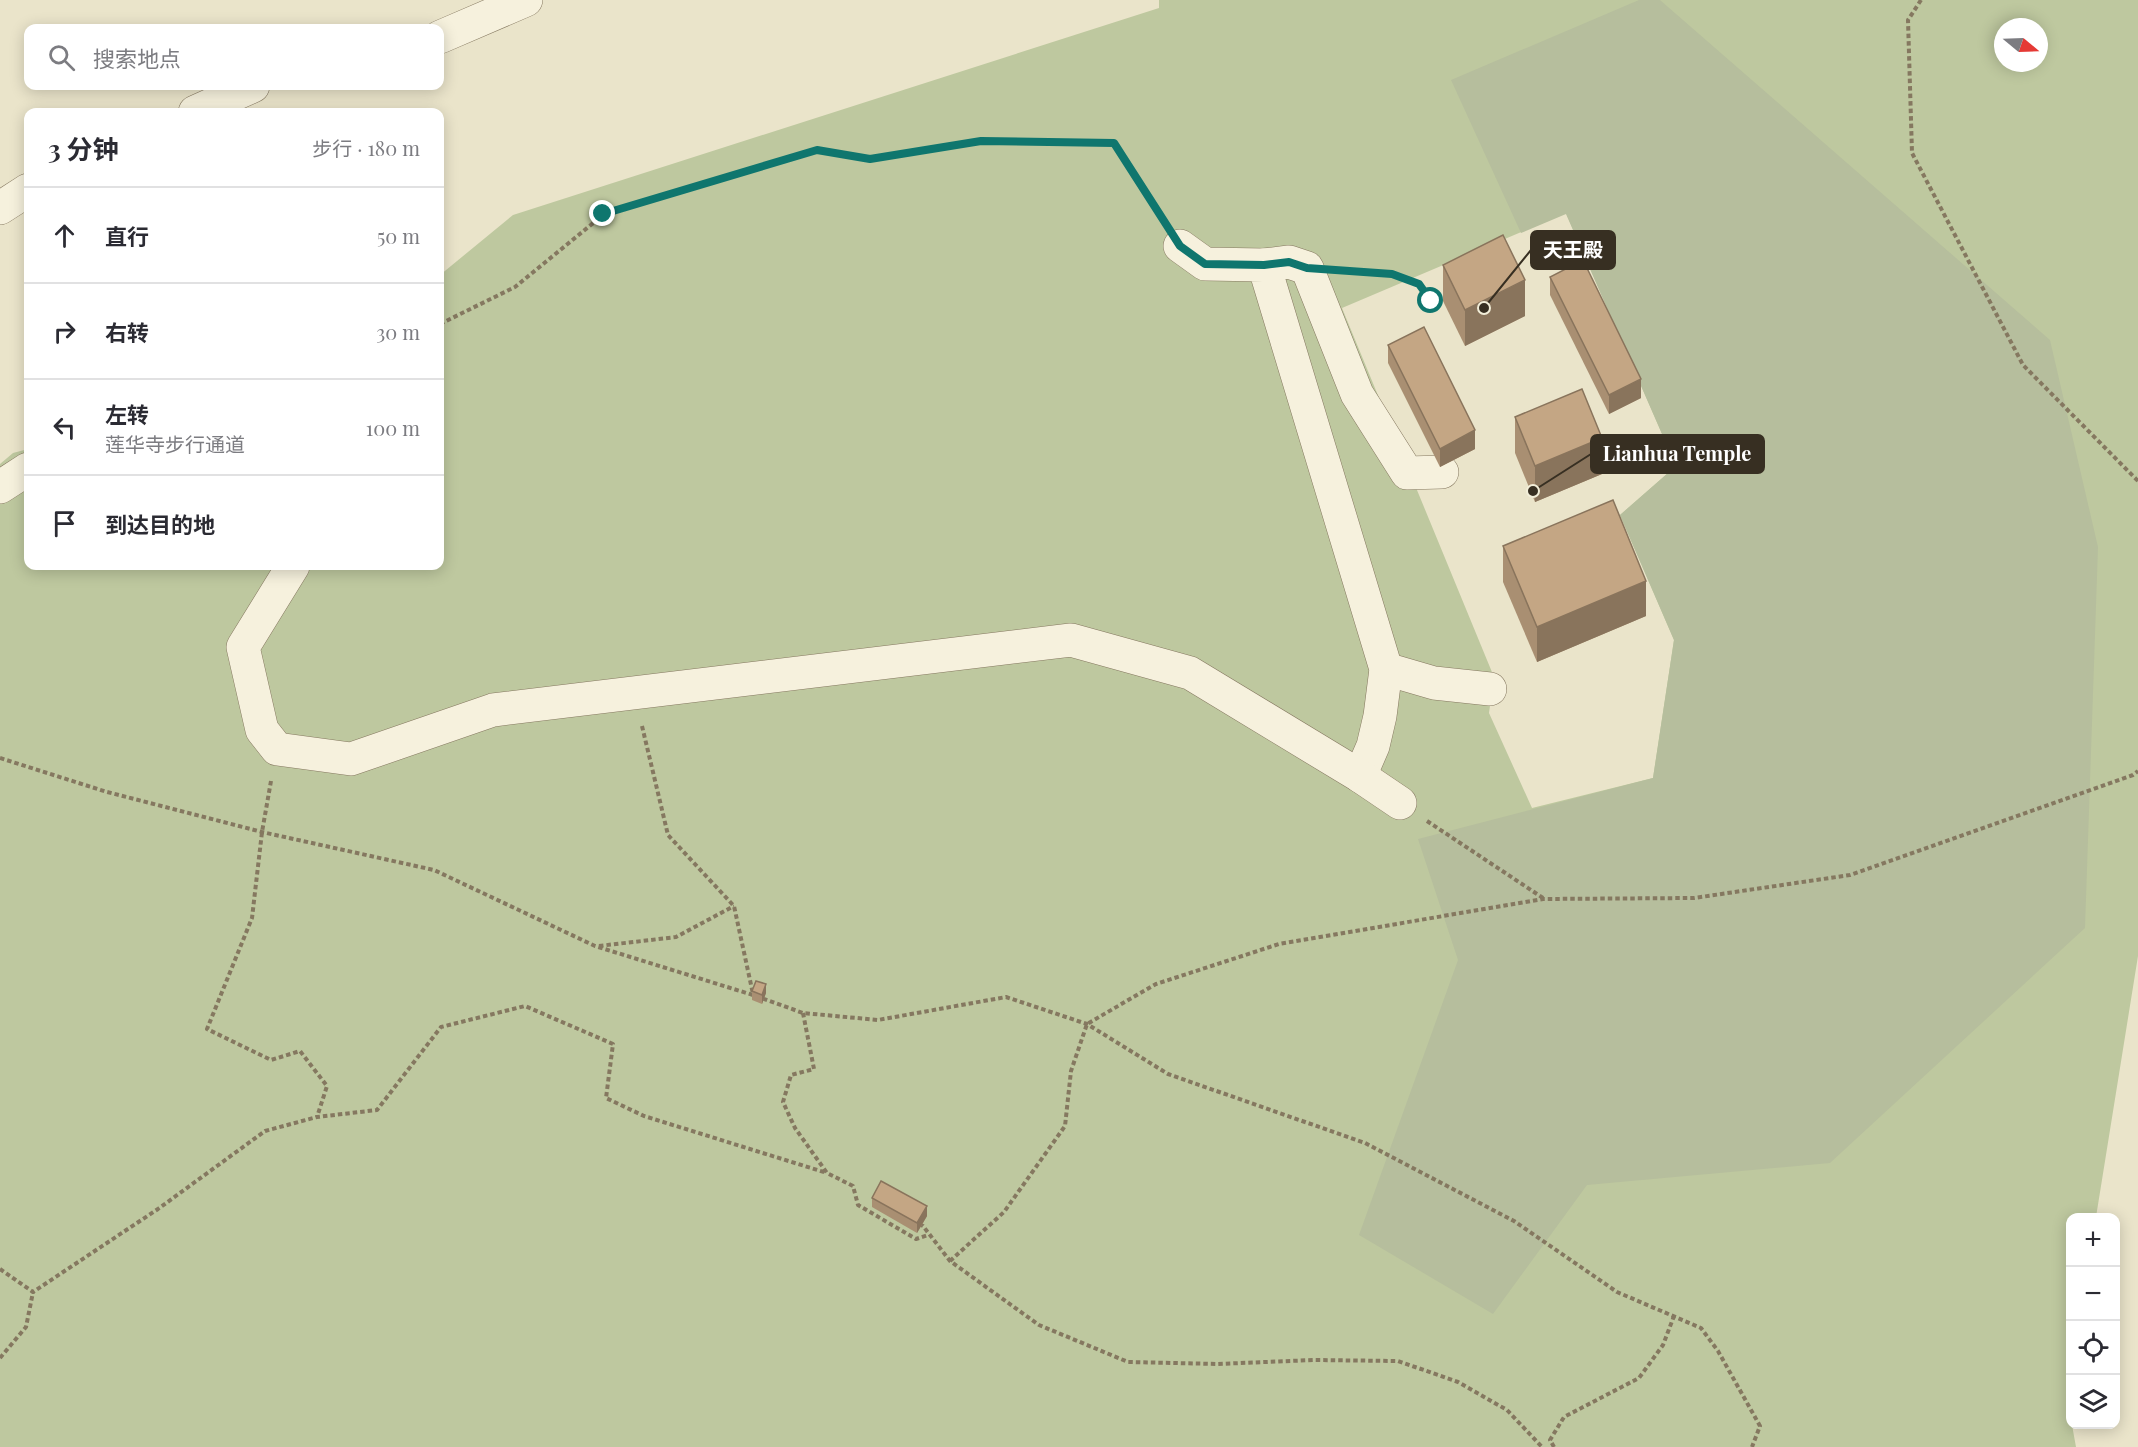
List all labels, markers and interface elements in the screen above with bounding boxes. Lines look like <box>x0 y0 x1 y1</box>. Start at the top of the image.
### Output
north arrow <box>1994 18 2048 72</box>
search box <box>24 24 444 90</box>
icon: search <box>45 41 78 74</box>
text: 搜索地点 <box>93 43 181 73</box>
text: 3 分钟 <box>48 131 119 166</box>
text: 步行 · 180 m <box>312 134 420 161</box>
route end <box>589 200 615 226</box>
icon: ahead <box>48 219 81 252</box>
text: 直行 <box>105 221 149 251</box>
text: 50 m <box>377 222 420 249</box>
callout: 天王殿 <box>1531 231 1615 269</box>
text: 天王殿 <box>1543 235 1603 262</box>
route start <box>1417 287 1443 313</box>
icon: right <box>48 315 81 348</box>
text: 右转 <box>105 317 149 347</box>
text: 30 m <box>376 318 420 345</box>
text: 左转 <box>105 399 149 429</box>
icon: left <box>48 411 81 444</box>
text: 100 m <box>366 414 420 441</box>
text: 莲华寺步行通道 <box>105 430 245 457</box>
callout: Lianhua Temple <box>1591 435 1764 473</box>
text: Lianhua Temple <box>1603 439 1751 466</box>
icon: arrive <box>48 507 81 540</box>
text: 到达目的地 <box>105 509 215 539</box>
map controls <box>2066 1213 2120 1429</box>
button: + <box>2066 1213 2120 1267</box>
button: − <box>2066 1267 2120 1321</box>
button: locate <box>2066 1321 2120 1375</box>
button: layers <box>2066 1375 2120 1429</box>

